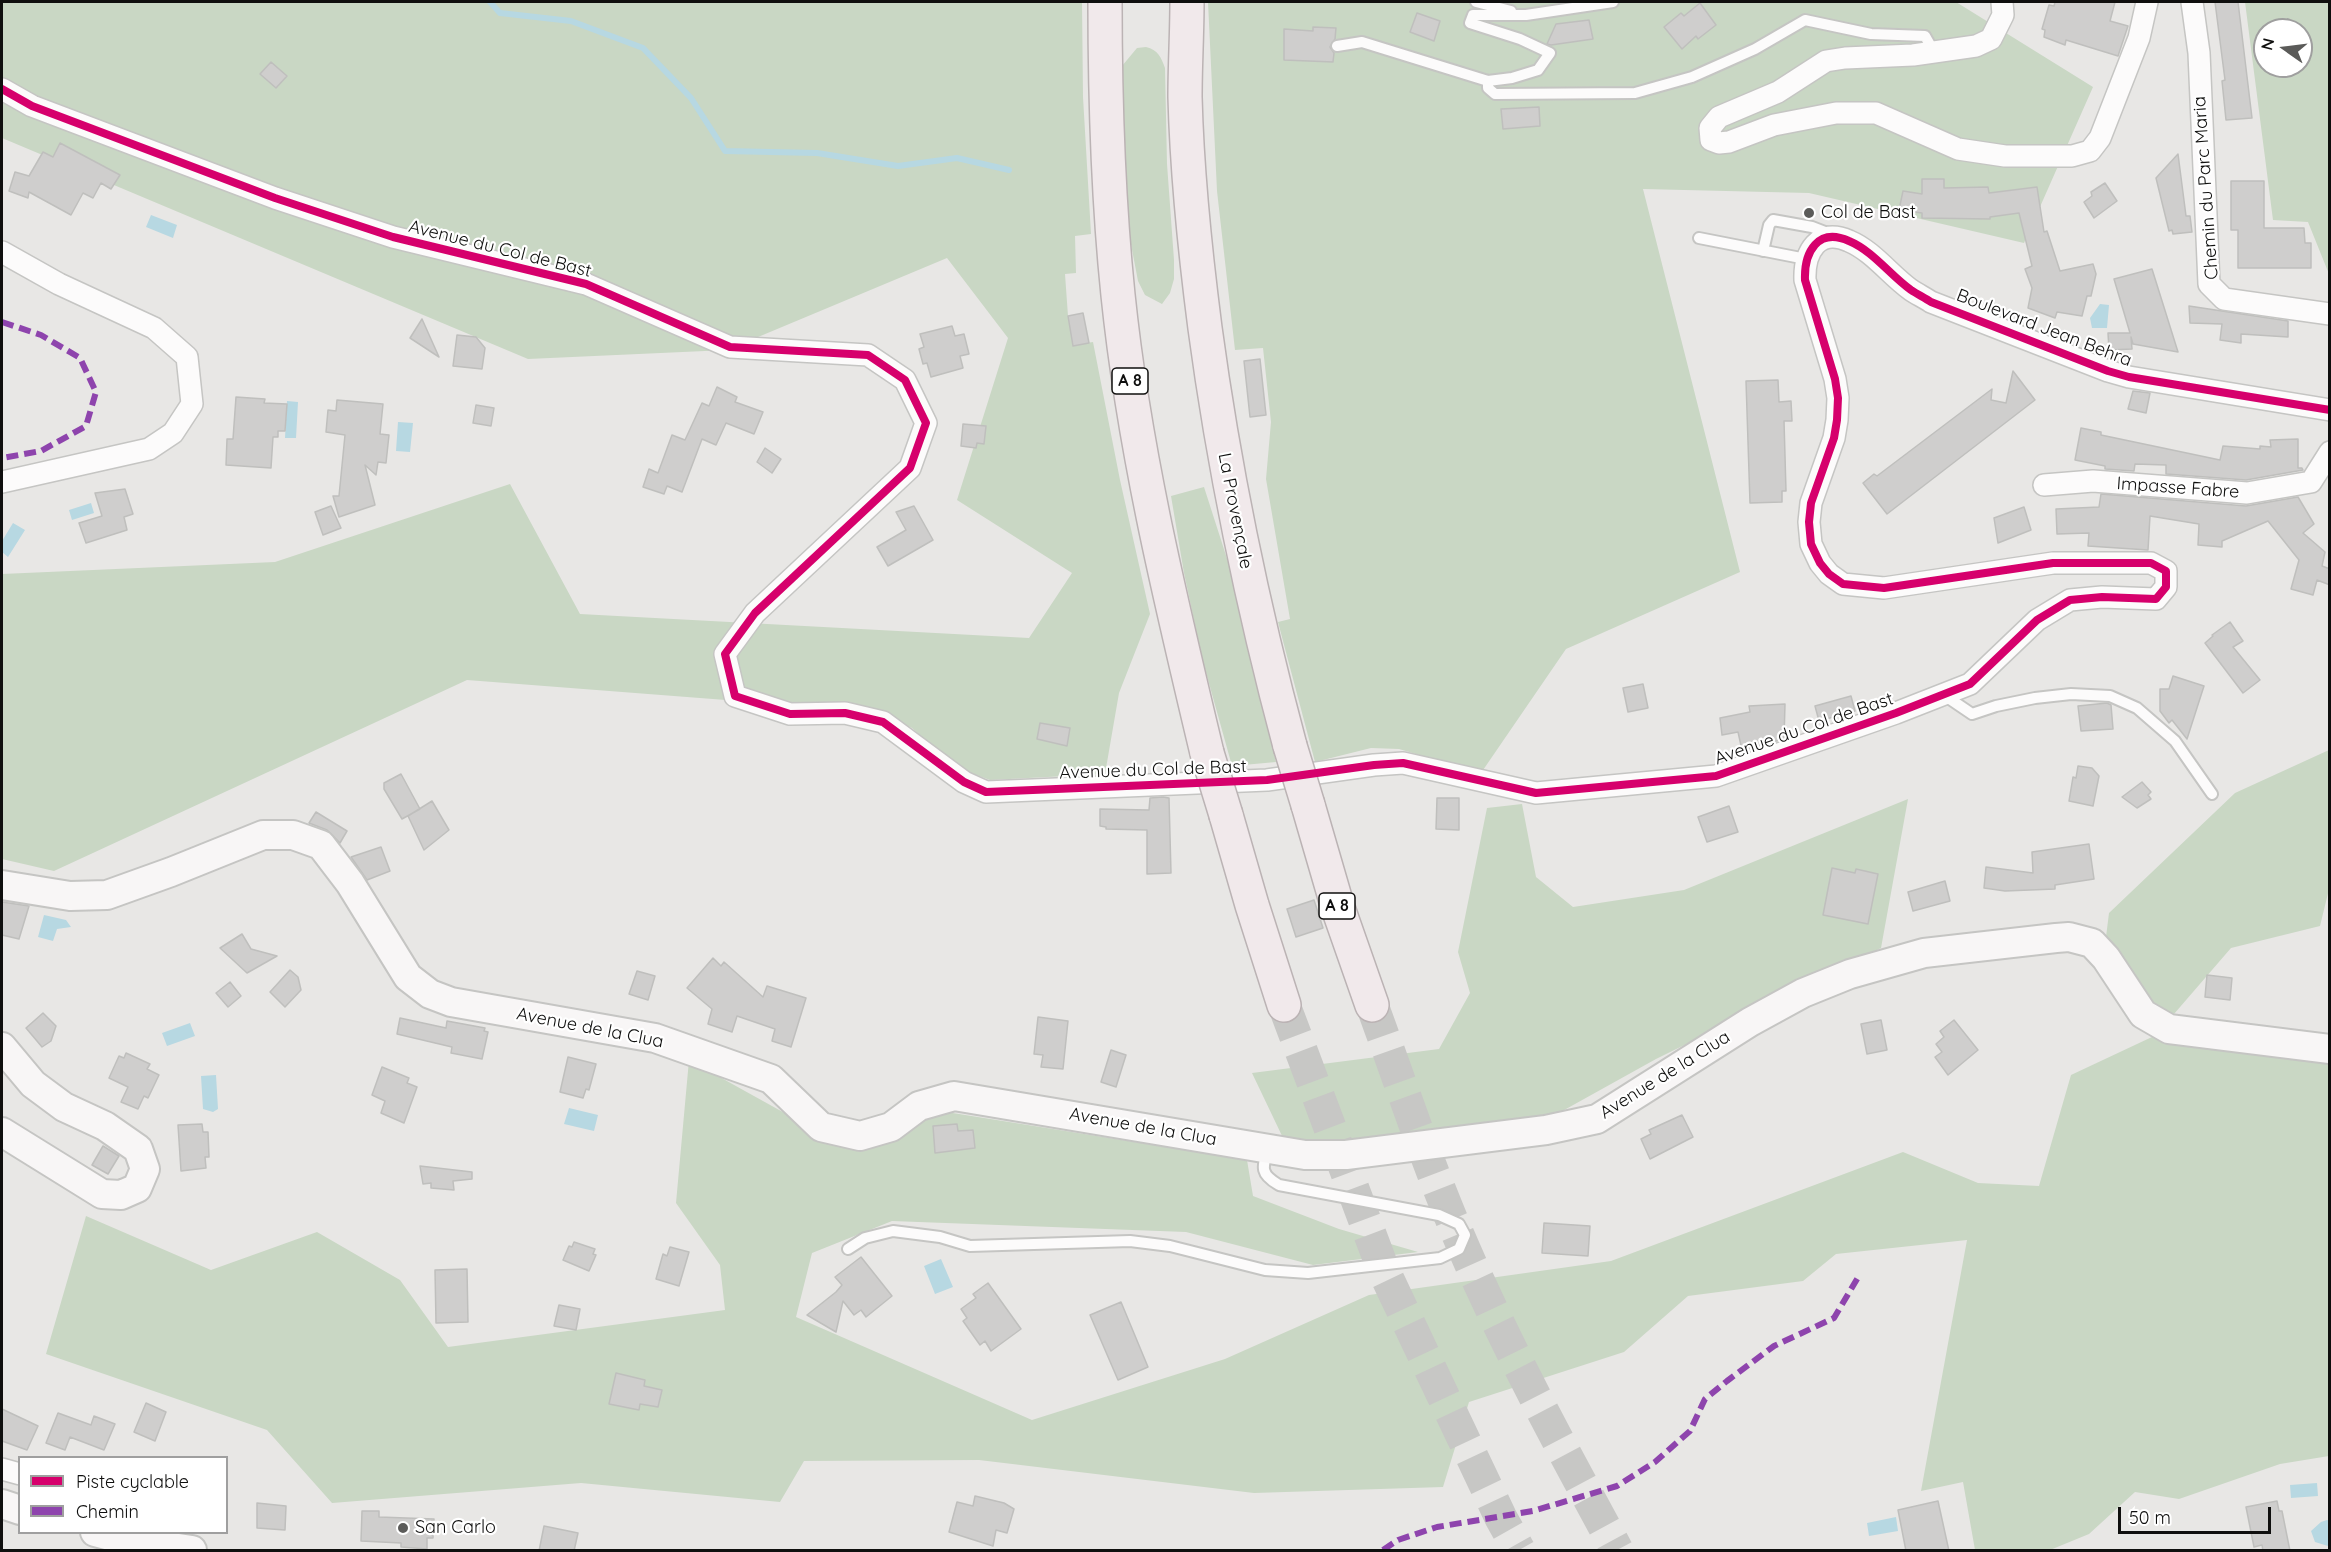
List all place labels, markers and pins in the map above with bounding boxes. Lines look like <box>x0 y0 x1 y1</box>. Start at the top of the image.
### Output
place label: Col de Bast <box>1821 202 1916 224</box>
marker: Col de Bast <box>1802 206 1816 220</box>
place label: San Carlo <box>415 1517 496 1539</box>
marker: San Carlo <box>396 1521 410 1535</box>

